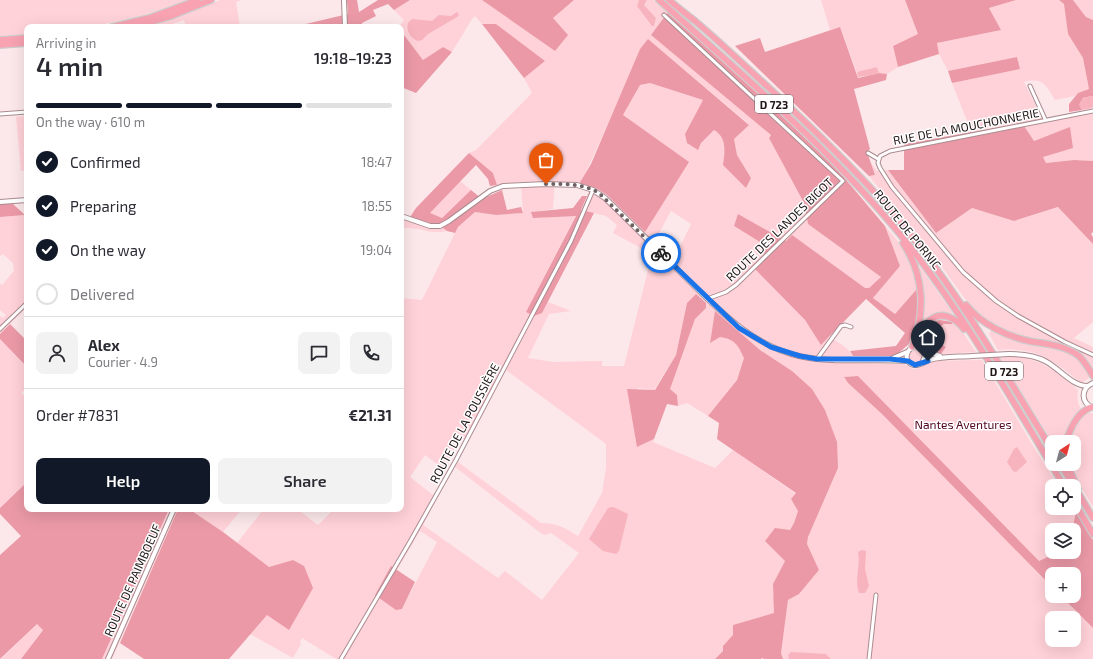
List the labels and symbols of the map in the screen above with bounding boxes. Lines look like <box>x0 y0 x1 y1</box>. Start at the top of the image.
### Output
road number: D 723 <box>755 95 793 113</box>
street label: RUE DE LA MOUCHONNERIE <box>892 105 1041 147</box>
pin <box>529 143 563 184</box>
street label: ROUTE DES LANDES BIGOT <box>723 174 835 284</box>
street label: ROUTE DE PORNIC <box>872 186 944 272</box>
courier <box>641 233 681 273</box>
pin <box>911 320 945 361</box>
street label: ROUTE DE LA POUSSIÈRE <box>426 360 502 485</box>
road number: D 723 <box>985 362 1023 380</box>
park label: Nantes Aventures <box>914 417 1012 431</box>
north arrow <box>1045 435 1081 471</box>
street label: ROUTE DE PAIMBOEUF <box>101 521 163 638</box>

